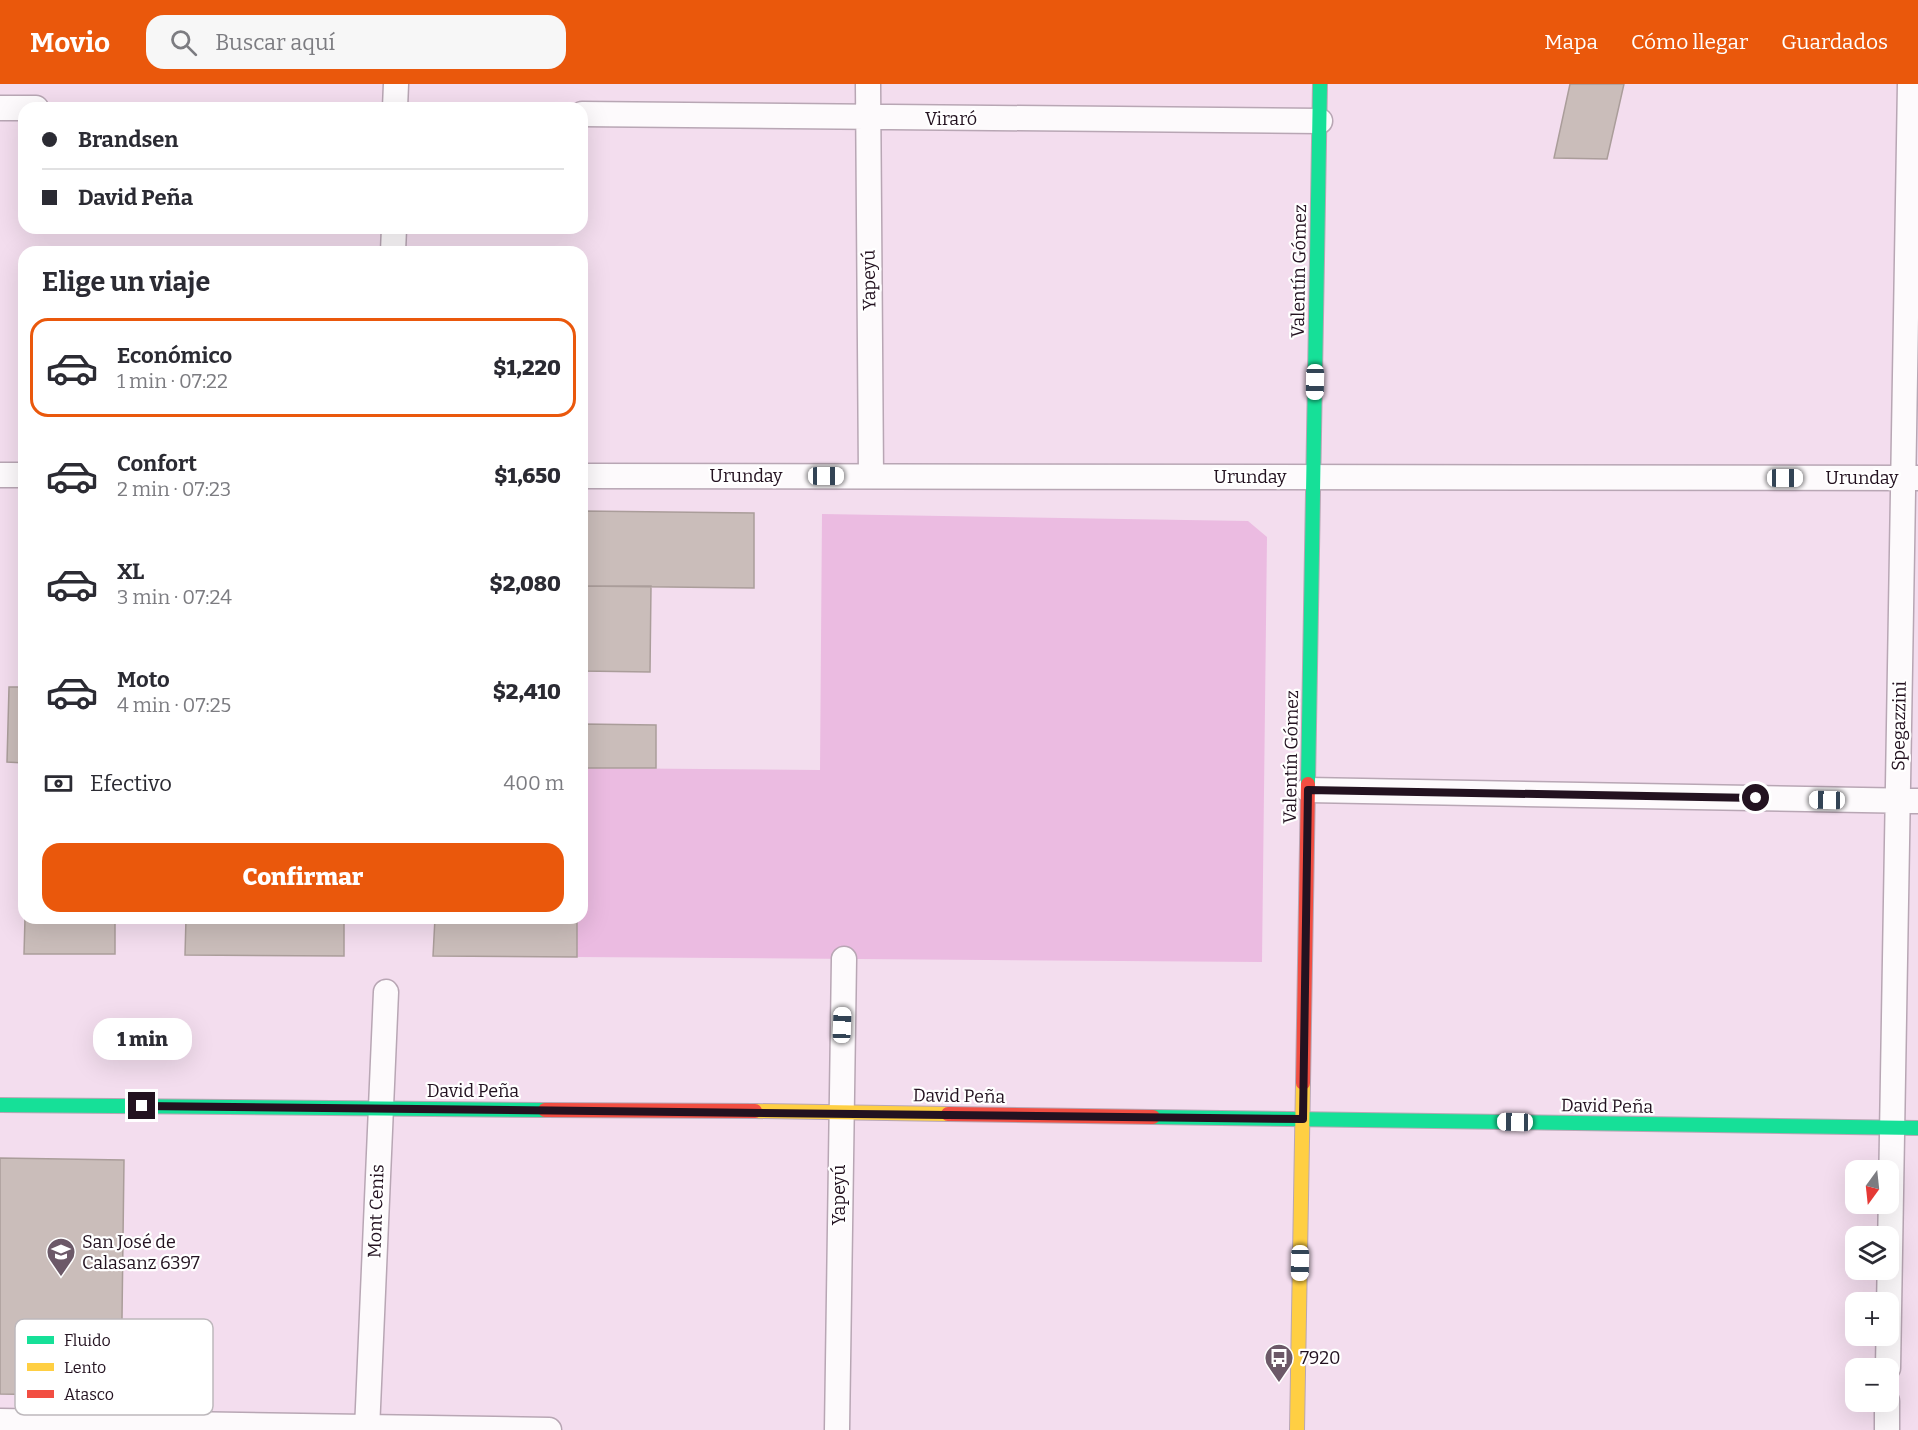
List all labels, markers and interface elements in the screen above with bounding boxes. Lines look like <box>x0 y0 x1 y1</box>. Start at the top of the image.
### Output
search box <box>146 15 566 69</box>
text: Movio <box>30 26 110 59</box>
icon: search <box>167 26 200 59</box>
text: Buscar aquí <box>215 29 335 56</box>
text: Mapa <box>1544 29 1598 55</box>
text: Cómo llegar <box>1631 29 1748 55</box>
text: Guardados <box>1781 29 1888 55</box>
street label: Viraró <box>925 108 977 130</box>
text: Brandsen <box>78 126 179 153</box>
text: David Peña <box>78 184 193 211</box>
street label: Valentín Gómez <box>1287 204 1311 338</box>
street label: Yapeyú <box>857 249 881 311</box>
text: Elige un viaje <box>42 266 210 298</box>
icon: car <box>45 341 99 395</box>
text: Económico <box>117 342 232 369</box>
text: $1,220 <box>493 354 561 381</box>
car <box>1306 364 1324 400</box>
text: 1 min · 07:22 <box>117 369 228 393</box>
icon: car <box>45 449 99 503</box>
text: Confort <box>117 450 197 477</box>
text: $1,650 <box>494 462 561 489</box>
street label: Urunday <box>709 465 783 487</box>
street label: Urunday <box>1213 466 1287 488</box>
car <box>808 467 844 485</box>
street label: Urunday <box>1825 467 1899 489</box>
car <box>1767 469 1803 487</box>
text: 2 min · 07:23 <box>117 477 231 501</box>
icon: car <box>45 557 99 611</box>
text: XL <box>117 558 144 585</box>
text: $2,080 <box>489 570 561 597</box>
text: 3 min · 07:24 <box>117 585 232 609</box>
icon: car <box>45 665 99 719</box>
text: Moto <box>117 666 170 693</box>
text: $2,410 <box>493 678 561 705</box>
street label: Spegazzini <box>1887 681 1911 771</box>
street label: Valentín Gómez <box>1279 690 1303 824</box>
text: 4 min · 07:25 <box>117 693 231 717</box>
icon: cash <box>42 767 75 800</box>
text: Efectivo <box>90 770 172 797</box>
text: 400 m <box>504 771 564 795</box>
route start <box>1742 784 1769 811</box>
car <box>1809 791 1845 809</box>
button: Confirmar <box>42 843 564 912</box>
car <box>832 1007 852 1043</box>
callout: 1 min <box>92 1019 192 1061</box>
text: 1 min <box>117 1027 168 1051</box>
street label: David Peña <box>427 1080 519 1102</box>
street label: David Peña <box>913 1084 1006 1108</box>
route end <box>128 1092 155 1119</box>
street label: David Peña <box>1561 1094 1654 1118</box>
car <box>1497 1113 1533 1131</box>
north arrow <box>1845 1160 1899 1214</box>
map controls <box>1845 1160 1899 1412</box>
street label: Mont Cenis <box>363 1164 389 1258</box>
street label: Yapeyú <box>828 1165 850 1225</box>
button: layers <box>1845 1226 1899 1280</box>
place label: San José de Calasanz 6397 <box>82 1231 200 1274</box>
school or university icon: San José de Calasanz 6397 <box>45 1236 77 1278</box>
car <box>1291 1245 1309 1281</box>
button: + <box>1845 1292 1899 1346</box>
legend <box>15 1319 213 1415</box>
text: Fluido <box>64 1331 111 1350</box>
bus stop icon: 7920 <box>1263 1342 1295 1384</box>
place label: 7920 <box>1300 1347 1341 1369</box>
text: Lento <box>64 1358 106 1377</box>
button: − <box>1845 1358 1899 1412</box>
text: Atasco <box>64 1385 114 1404</box>

